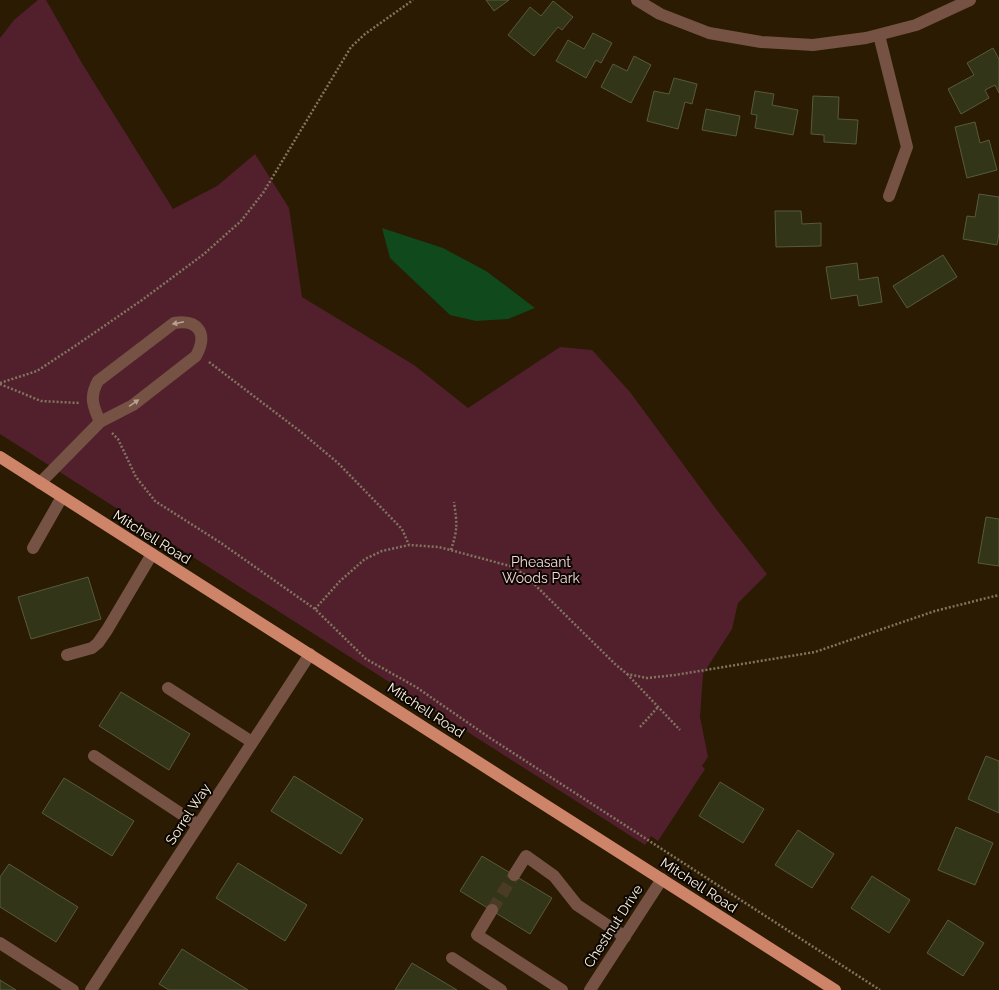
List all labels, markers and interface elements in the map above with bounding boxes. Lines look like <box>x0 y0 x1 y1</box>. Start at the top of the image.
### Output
one-way arrow <box>172 320 184 326</box>
one-way arrow <box>129 399 139 407</box>
street label: Mitchell Road <box>110 507 194 567</box>
park label: Pheasant Woods Park <box>502 554 581 586</box>
street label: Mitchell Road <box>385 679 467 741</box>
street label: Sorrel Way <box>162 780 214 848</box>
street label: Mitchell Road <box>658 854 740 916</box>
street label: Chestnut Drive <box>580 882 646 970</box>

